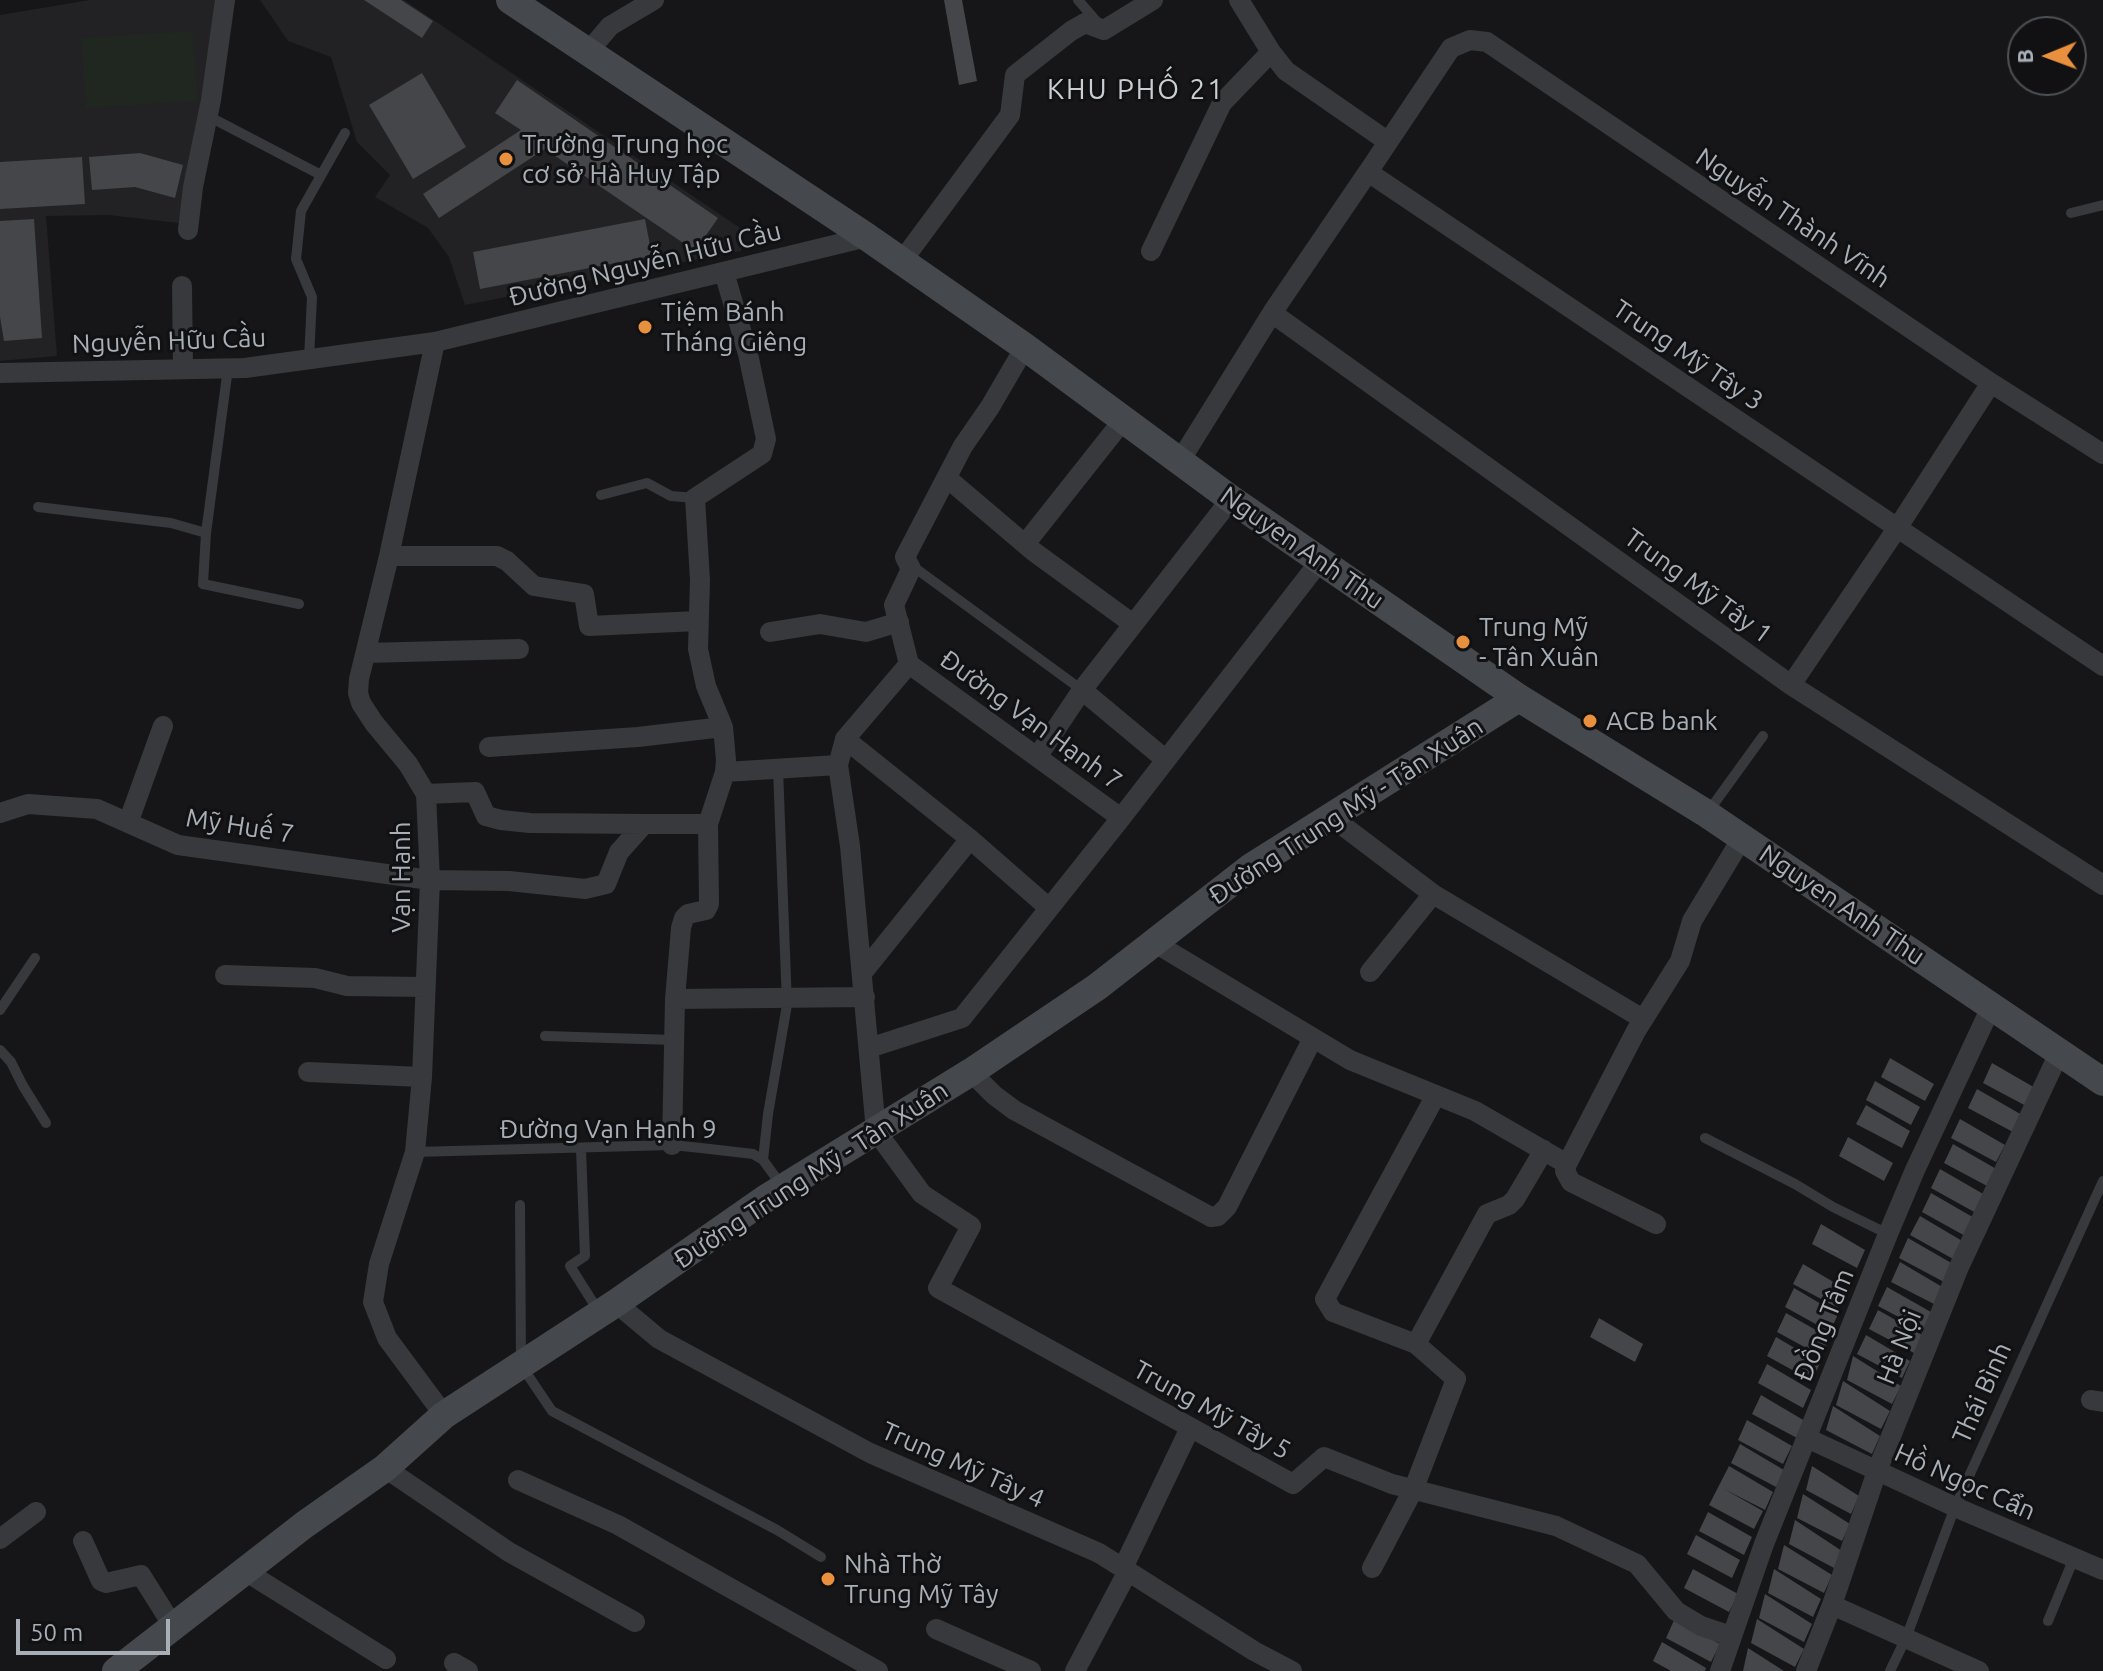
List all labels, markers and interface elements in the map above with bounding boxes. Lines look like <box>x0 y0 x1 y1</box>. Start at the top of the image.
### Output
north arrow <box>2007 16 2087 96</box>
text: B <box>2012 49 2037 64</box>
district label: KHU PHỐ 21 <box>1047 73 1225 107</box>
place label: Trường Trung học cơ sở Hà Huy Tập <box>522 128 728 190</box>
street label: Nguyễn Thành Vĩnh <box>1690 141 1896 295</box>
marker: Trường Trung học cơ sở Hà Huy Tập <box>497 150 515 168</box>
street label: Đường Nguyễn Hữu Cầu <box>506 215 784 313</box>
street label: Trung Mỹ Tây 3 <box>1607 293 1769 417</box>
place label: Tiệm Bánh Tháng Giêng <box>661 296 807 358</box>
marker: Tiệm Bánh Tháng Giêng <box>636 318 654 336</box>
street label: Nguyễn Hữu Cầu <box>71 322 267 360</box>
street label: Nguyen Anh Thu <box>1214 480 1390 616</box>
street label: Trung Mỹ Tây 1 <box>1618 522 1778 650</box>
place label: Trung Mỹ - Tân Xuân <box>1479 611 1599 672</box>
marker: Trung Mỹ - Tân Xuân <box>1454 633 1472 651</box>
street label: Đường Vạn Hạnh 7 <box>934 644 1128 796</box>
place label: ACB bank <box>1606 705 1718 737</box>
street label: Đường Trung Mỹ - Tân Xuân <box>1203 711 1489 911</box>
marker: ACB bank <box>1581 712 1599 730</box>
street label: Mỹ Huế 7 <box>184 802 296 850</box>
street label: Vạn Hạnh <box>385 821 417 933</box>
street label: Nguyen Anh Thu <box>1753 838 1931 972</box>
street label: Đường Trung Mỹ - Tân Xuân <box>668 1075 954 1275</box>
street label: Đường Vạn Hạnh 9 <box>499 1113 717 1145</box>
street label: Đồng Tâm <box>1787 1264 1861 1386</box>
street label: Hà Nội <box>1870 1305 1928 1389</box>
street label: Thái Bình <box>1946 1338 2018 1448</box>
street label: Trung Mỹ Tây 5 <box>1128 1354 1296 1466</box>
street label: Trung Mỹ Tây 4 <box>877 1415 1049 1515</box>
street label: Hồ Ngọc Cẩn <box>1890 1437 2040 1527</box>
place label: Nhà Thờ Trung Mỹ Tây <box>844 1548 998 1610</box>
marker: Nhà Thờ Trung Mỹ Tây <box>819 1570 837 1588</box>
scale bar <box>20 1603 174 1653</box>
text: 50 m <box>30 1619 83 1646</box>

